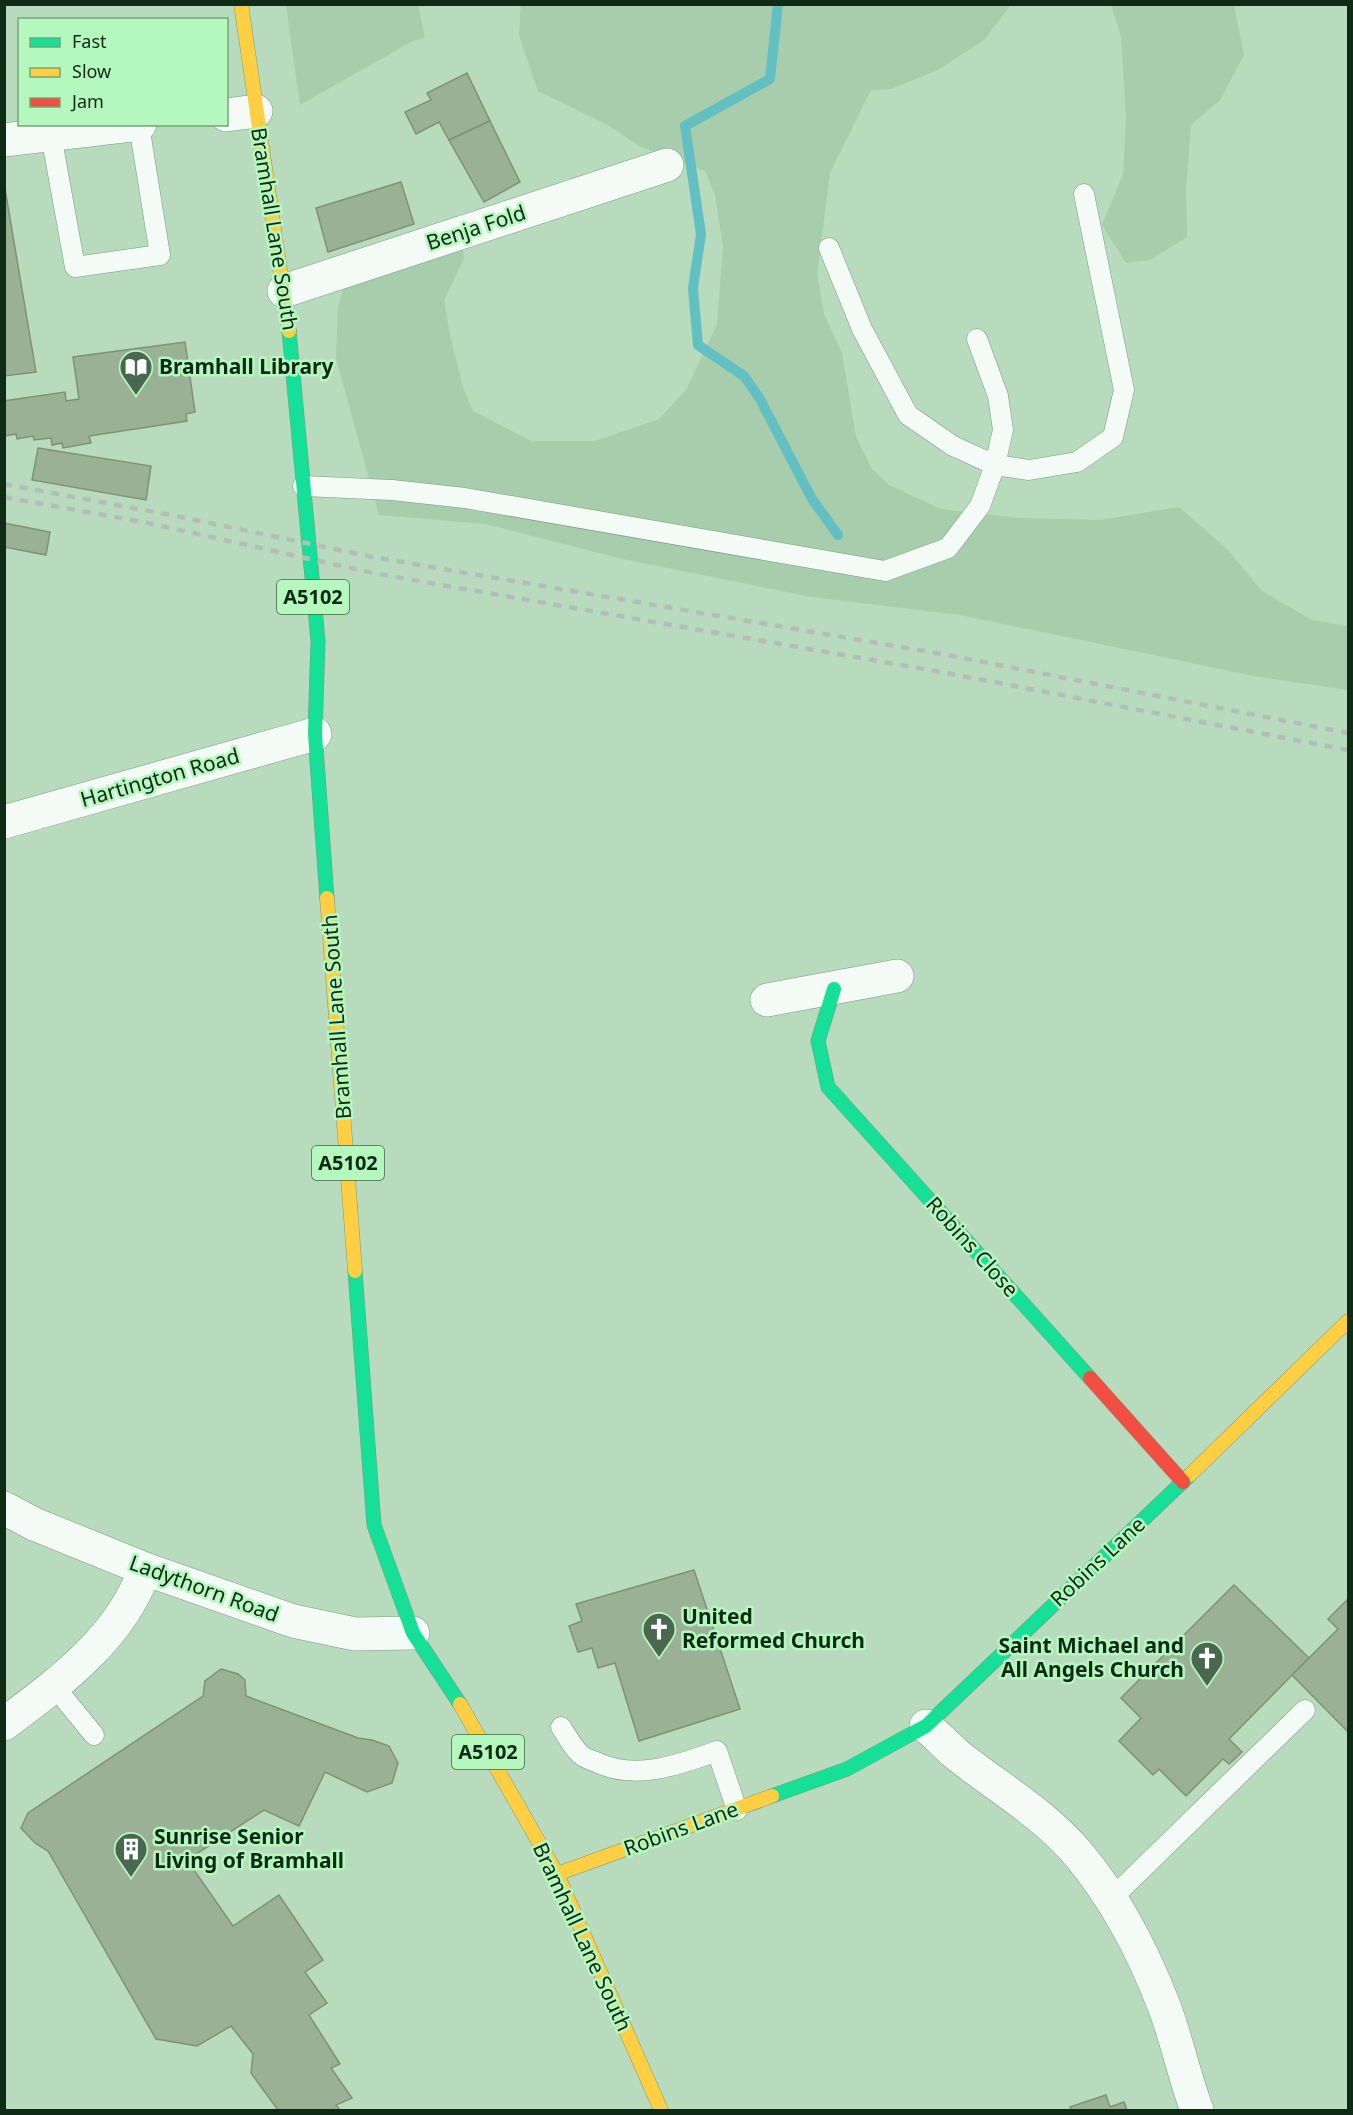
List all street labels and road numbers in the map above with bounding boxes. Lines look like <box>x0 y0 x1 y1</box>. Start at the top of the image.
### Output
street label: Bramhall Lane South <box>245 125 305 332</box>
street label: Benja Fold <box>422 198 529 256</box>
road number: A5102 <box>277 580 349 614</box>
street label: Hartington Road <box>77 741 242 813</box>
street label: Bramhall Lane South <box>315 914 357 1120</box>
road number: A5102 <box>312 1146 384 1180</box>
street label: Robins Close <box>920 1190 1025 1302</box>
street label: Robins Lane <box>1044 1510 1151 1613</box>
street label: Ladythorn Road <box>126 1548 283 1628</box>
road number: A5102 <box>452 1735 524 1769</box>
street label: Robins Lane <box>619 1794 742 1862</box>
street label: Bramhall Lane South <box>527 1838 639 2035</box>

